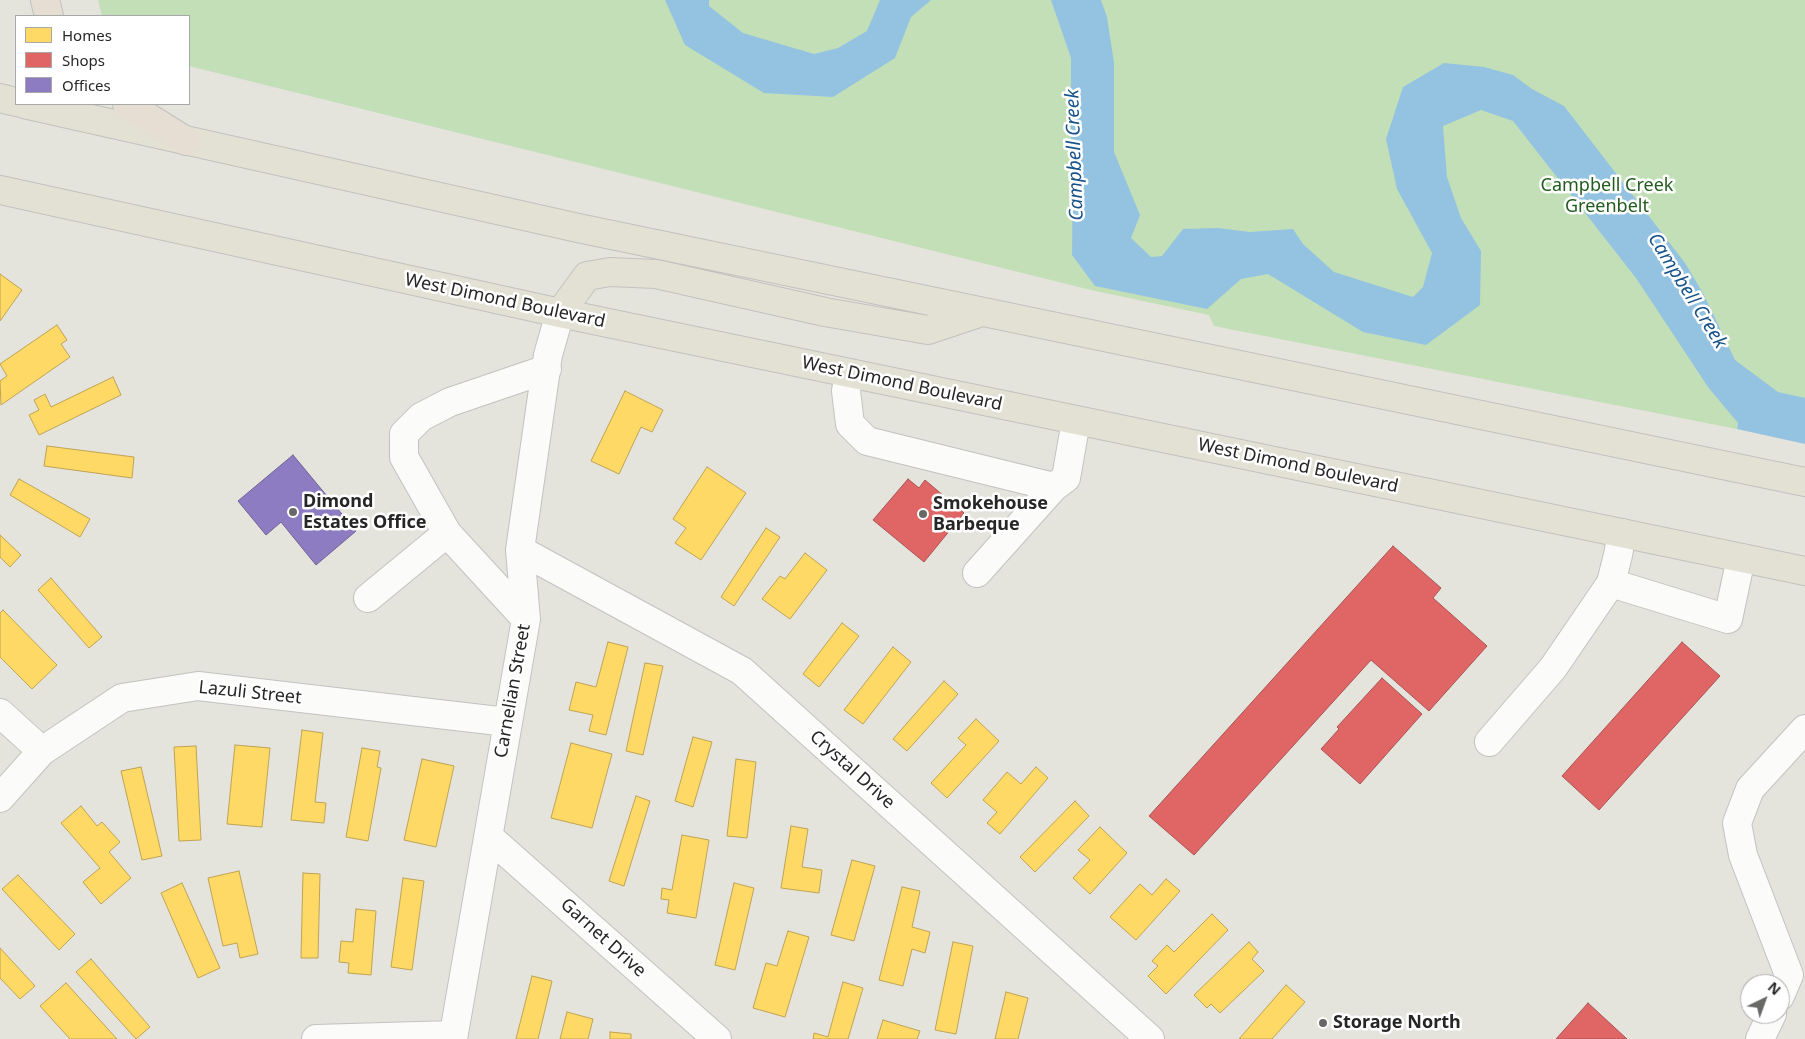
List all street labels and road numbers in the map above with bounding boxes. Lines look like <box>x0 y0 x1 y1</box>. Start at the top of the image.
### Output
street label: West Dimond Boulevard <box>403 269 607 333</box>
street label: West Dimond Boulevard <box>800 352 1004 416</box>
street label: West Dimond Boulevard <box>1196 434 1400 498</box>
street label: Carnelian Street <box>491 622 535 760</box>
street label: Lazuli Street <box>197 677 303 709</box>
street label: Crystal Drive <box>805 726 899 814</box>
street label: Garnet Drive <box>556 894 650 982</box>

